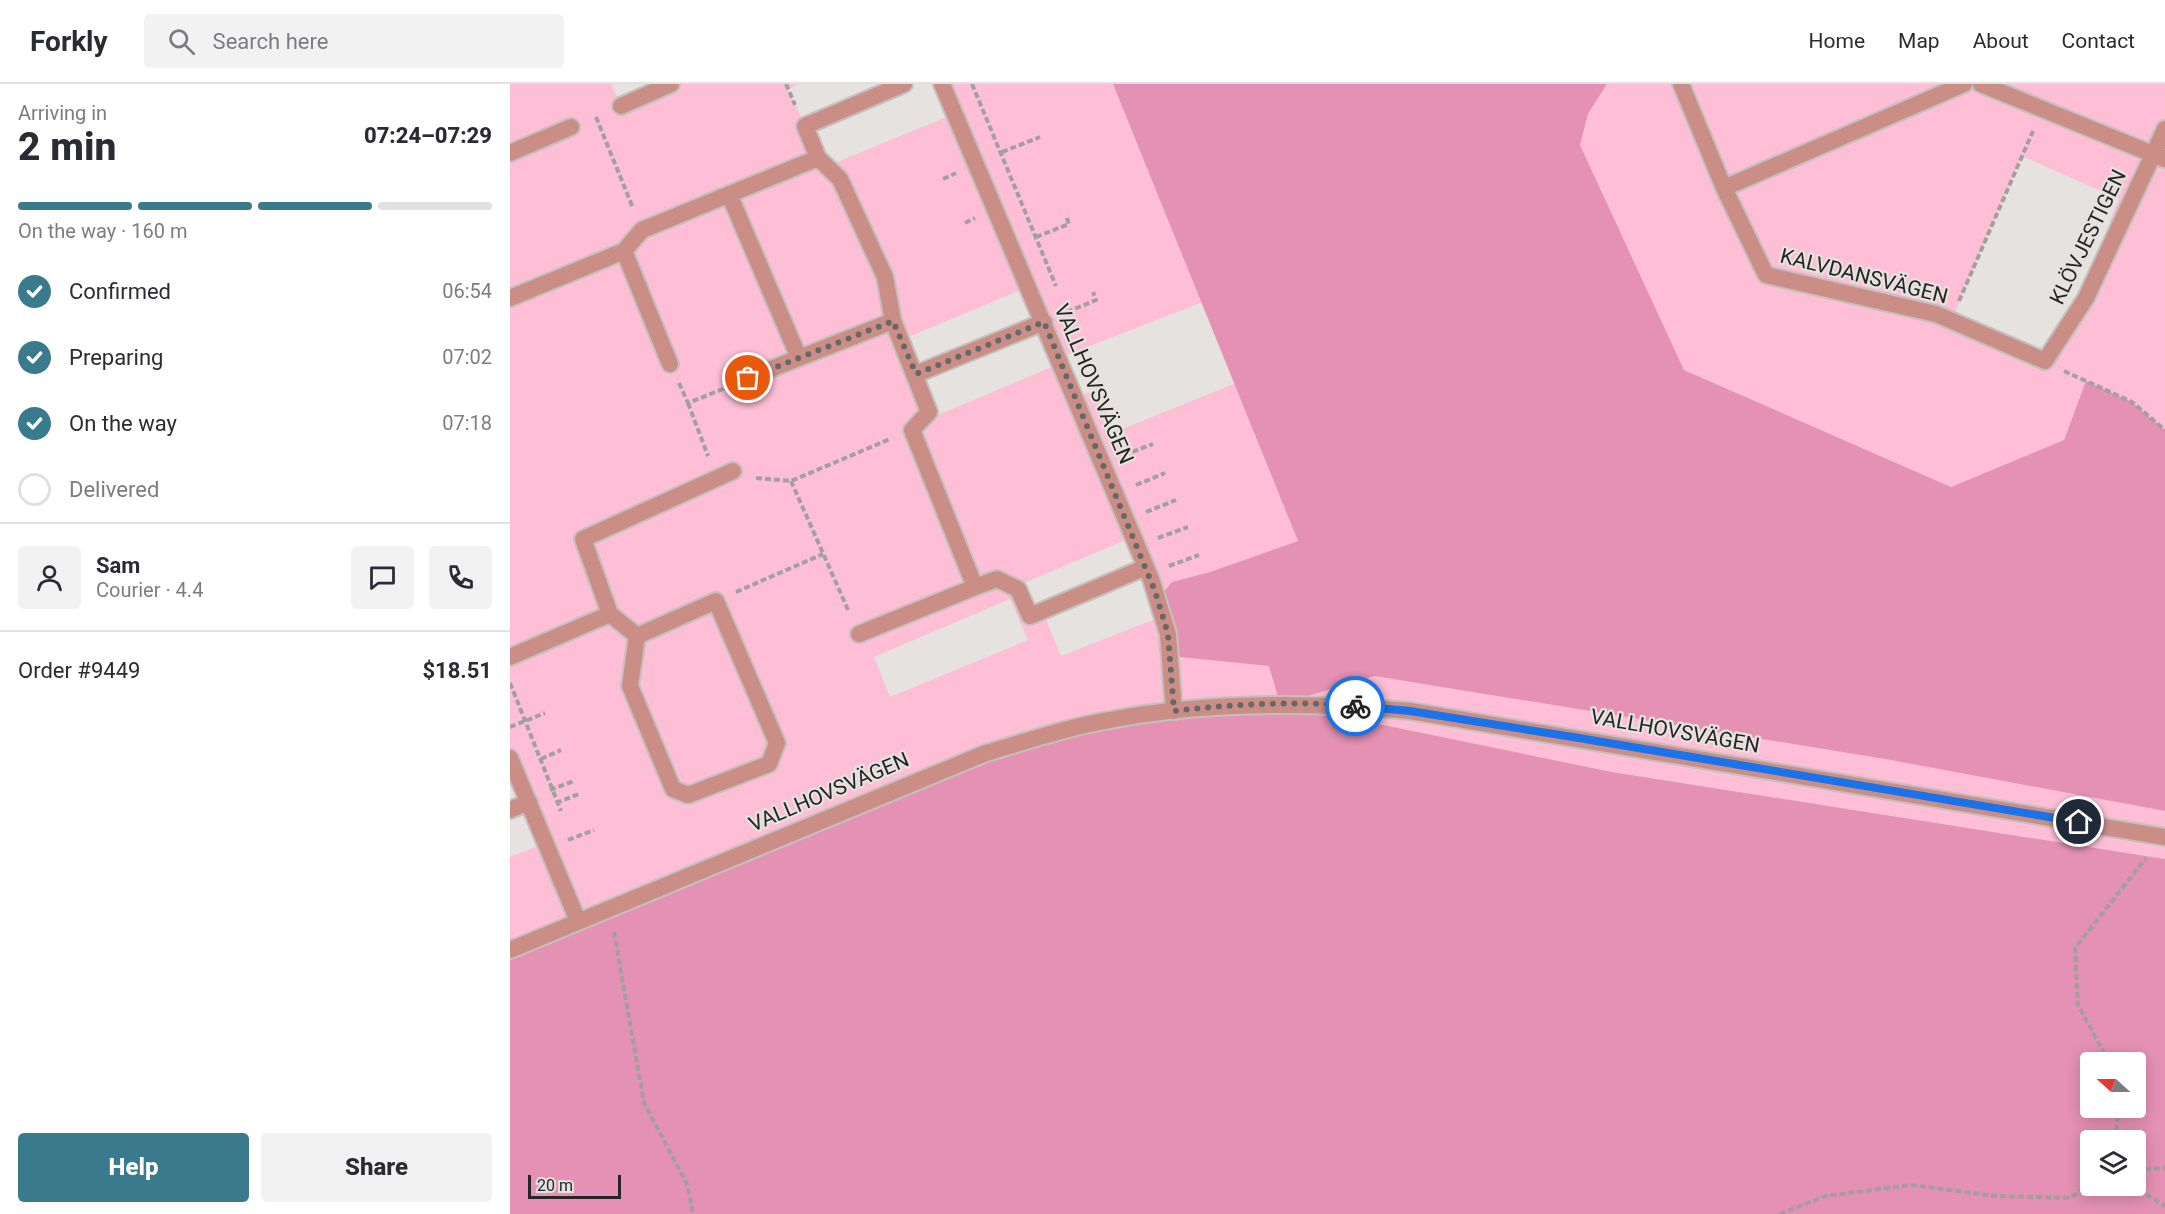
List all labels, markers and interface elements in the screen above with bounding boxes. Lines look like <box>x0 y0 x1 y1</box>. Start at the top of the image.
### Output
search box <box>144 14 564 68</box>
text: Forkly <box>30 25 108 58</box>
icon: search <box>165 25 198 58</box>
text: Search here <box>213 29 328 54</box>
text: Home <box>1809 29 1865 53</box>
text: Map <box>1898 29 1940 53</box>
text: About <box>1973 29 2029 53</box>
text: Contact <box>2062 29 2135 53</box>
text: Arriving in <box>18 101 107 125</box>
text: 07:24–07:29 <box>364 123 492 148</box>
text: 2 min <box>18 124 116 170</box>
street label: KLÖVJESTIGEN <box>2045 166 2131 308</box>
text: On the way · 160 m <box>18 219 187 243</box>
street label: KALVDANSVÄGEN <box>1778 244 1950 308</box>
icon: check <box>18 275 51 308</box>
text: Confirmed <box>69 279 171 304</box>
text: 06:54 <box>442 279 492 303</box>
street label: VALLHOVSVÄGEN <box>1049 300 1139 468</box>
icon: check <box>18 341 51 374</box>
text: Preparing <box>69 345 163 370</box>
text: 07:02 <box>442 345 492 369</box>
pin <box>722 352 773 403</box>
icon: bag <box>731 361 764 394</box>
icon: check <box>18 407 51 440</box>
text: On the way <box>69 411 177 436</box>
text: 07:18 <box>442 411 492 435</box>
text: Delivered <box>69 477 159 502</box>
button: person <box>18 546 81 609</box>
button: chat <box>351 546 414 609</box>
button: phone <box>429 546 492 609</box>
text: Sam <box>96 553 140 578</box>
text: Courier · 4.4 <box>96 578 203 602</box>
text: Order #9449 <box>18 658 140 683</box>
text: $18.51 <box>423 658 492 683</box>
courier <box>1325 676 1385 736</box>
icon: bike <box>1339 690 1372 723</box>
street label: VALLHOVSVÄGEN <box>1589 704 1761 758</box>
street label: VALLHOVSVÄGEN <box>745 747 913 837</box>
pin <box>2053 796 2104 847</box>
icon: home <box>2062 805 2095 838</box>
north arrow <box>2080 1052 2146 1118</box>
map controls <box>2080 1052 2146 1196</box>
button: layers <box>2080 1130 2146 1196</box>
button: Help <box>18 1133 249 1202</box>
button: Share <box>261 1133 492 1202</box>
scale bar <box>528 1172 621 1200</box>
text: 20 m <box>537 1176 573 1195</box>

